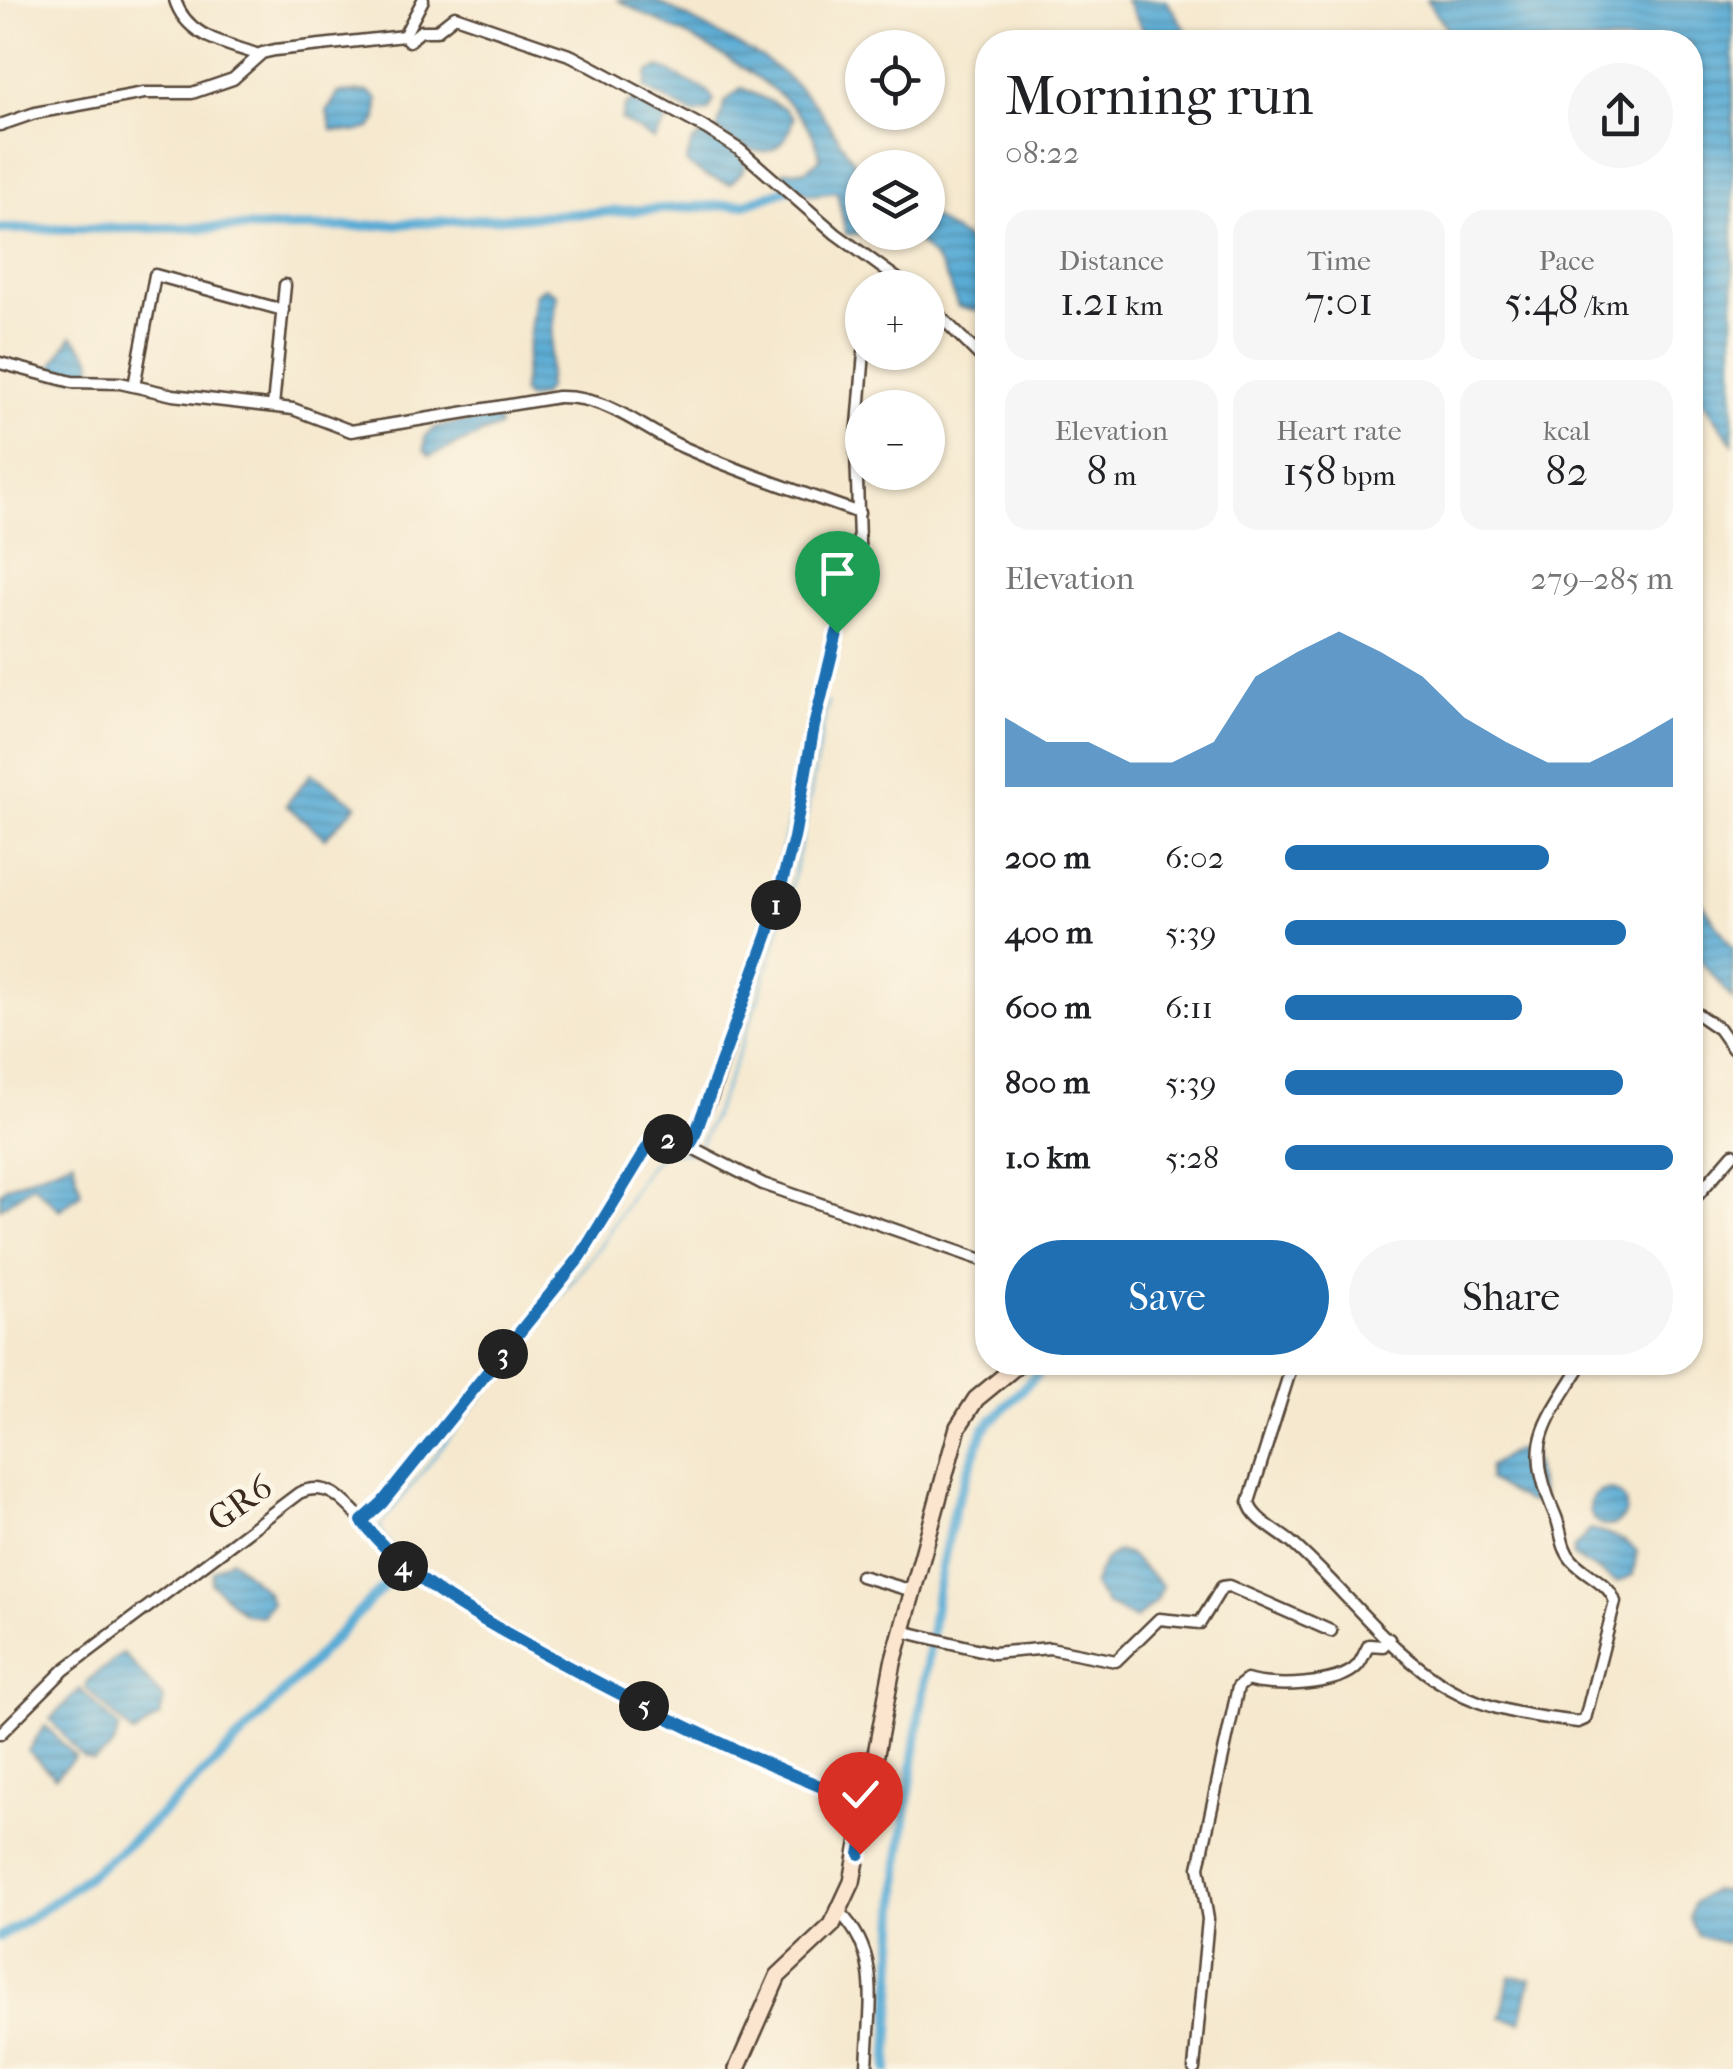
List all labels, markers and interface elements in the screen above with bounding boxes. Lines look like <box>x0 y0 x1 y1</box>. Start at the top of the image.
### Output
map controls <box>845 30 945 490</box>
button: locate <box>845 30 945 130</box>
button: share <box>1568 63 1673 168</box>
text: Morning run <box>1005 64 1313 128</box>
text: 08:22 <box>1005 134 1079 171</box>
button: layers <box>845 150 945 250</box>
text: Distance <box>1059 244 1164 277</box>
text: Time <box>1307 244 1371 277</box>
text: Pace <box>1539 244 1595 277</box>
button: + <box>845 270 945 370</box>
text: 1.21 <box>1060 277 1119 326</box>
text: 7:01 <box>1305 277 1373 326</box>
text: 5:48 <box>1504 277 1579 326</box>
text: km <box>1119 289 1163 322</box>
text: /km <box>1579 289 1629 322</box>
button: − <box>845 390 945 490</box>
text: Elevation <box>1055 414 1168 447</box>
text: Heart rate <box>1276 414 1402 447</box>
text: kcal <box>1543 414 1590 447</box>
text: 8 <box>1086 447 1107 496</box>
text: 158 <box>1282 447 1337 496</box>
text: 82 <box>1545 447 1588 496</box>
text: m <box>1107 459 1137 492</box>
text: bpm <box>1337 459 1396 492</box>
pin <box>795 531 880 634</box>
icon: arrive <box>810 546 865 601</box>
text: Elevation <box>1005 560 1134 597</box>
text: 279–285 m <box>1531 560 1673 597</box>
text: 200 m <box>1005 839 1090 876</box>
text: 6:02 <box>1165 839 1224 876</box>
pin: 1 <box>751 880 801 930</box>
text: 1 <box>771 888 781 921</box>
text: 400 m <box>1005 914 1093 951</box>
text: 5:39 <box>1165 914 1216 951</box>
text: 600 m <box>1005 989 1091 1026</box>
text: 6:11 <box>1165 989 1213 1026</box>
text: 800 m <box>1005 1064 1090 1101</box>
text: 5:39 <box>1165 1064 1216 1101</box>
pin: 2 <box>643 1114 693 1164</box>
text: 2 <box>661 1122 675 1155</box>
text: 1.0 km <box>1005 1139 1090 1176</box>
text: 5:28 <box>1165 1139 1219 1176</box>
button: Save <box>1005 1240 1329 1355</box>
button: Share <box>1349 1240 1673 1355</box>
pin: 3 <box>478 1329 528 1379</box>
text: 3 <box>497 1337 509 1370</box>
street label: GR6 <box>200 1466 280 1540</box>
pin: 4 <box>378 1541 428 1591</box>
text: 4 <box>395 1549 411 1582</box>
pin: 5 <box>619 1681 669 1731</box>
text: 5 <box>638 1689 650 1722</box>
pin <box>818 1752 903 1855</box>
icon: check <box>833 1767 888 1822</box>

